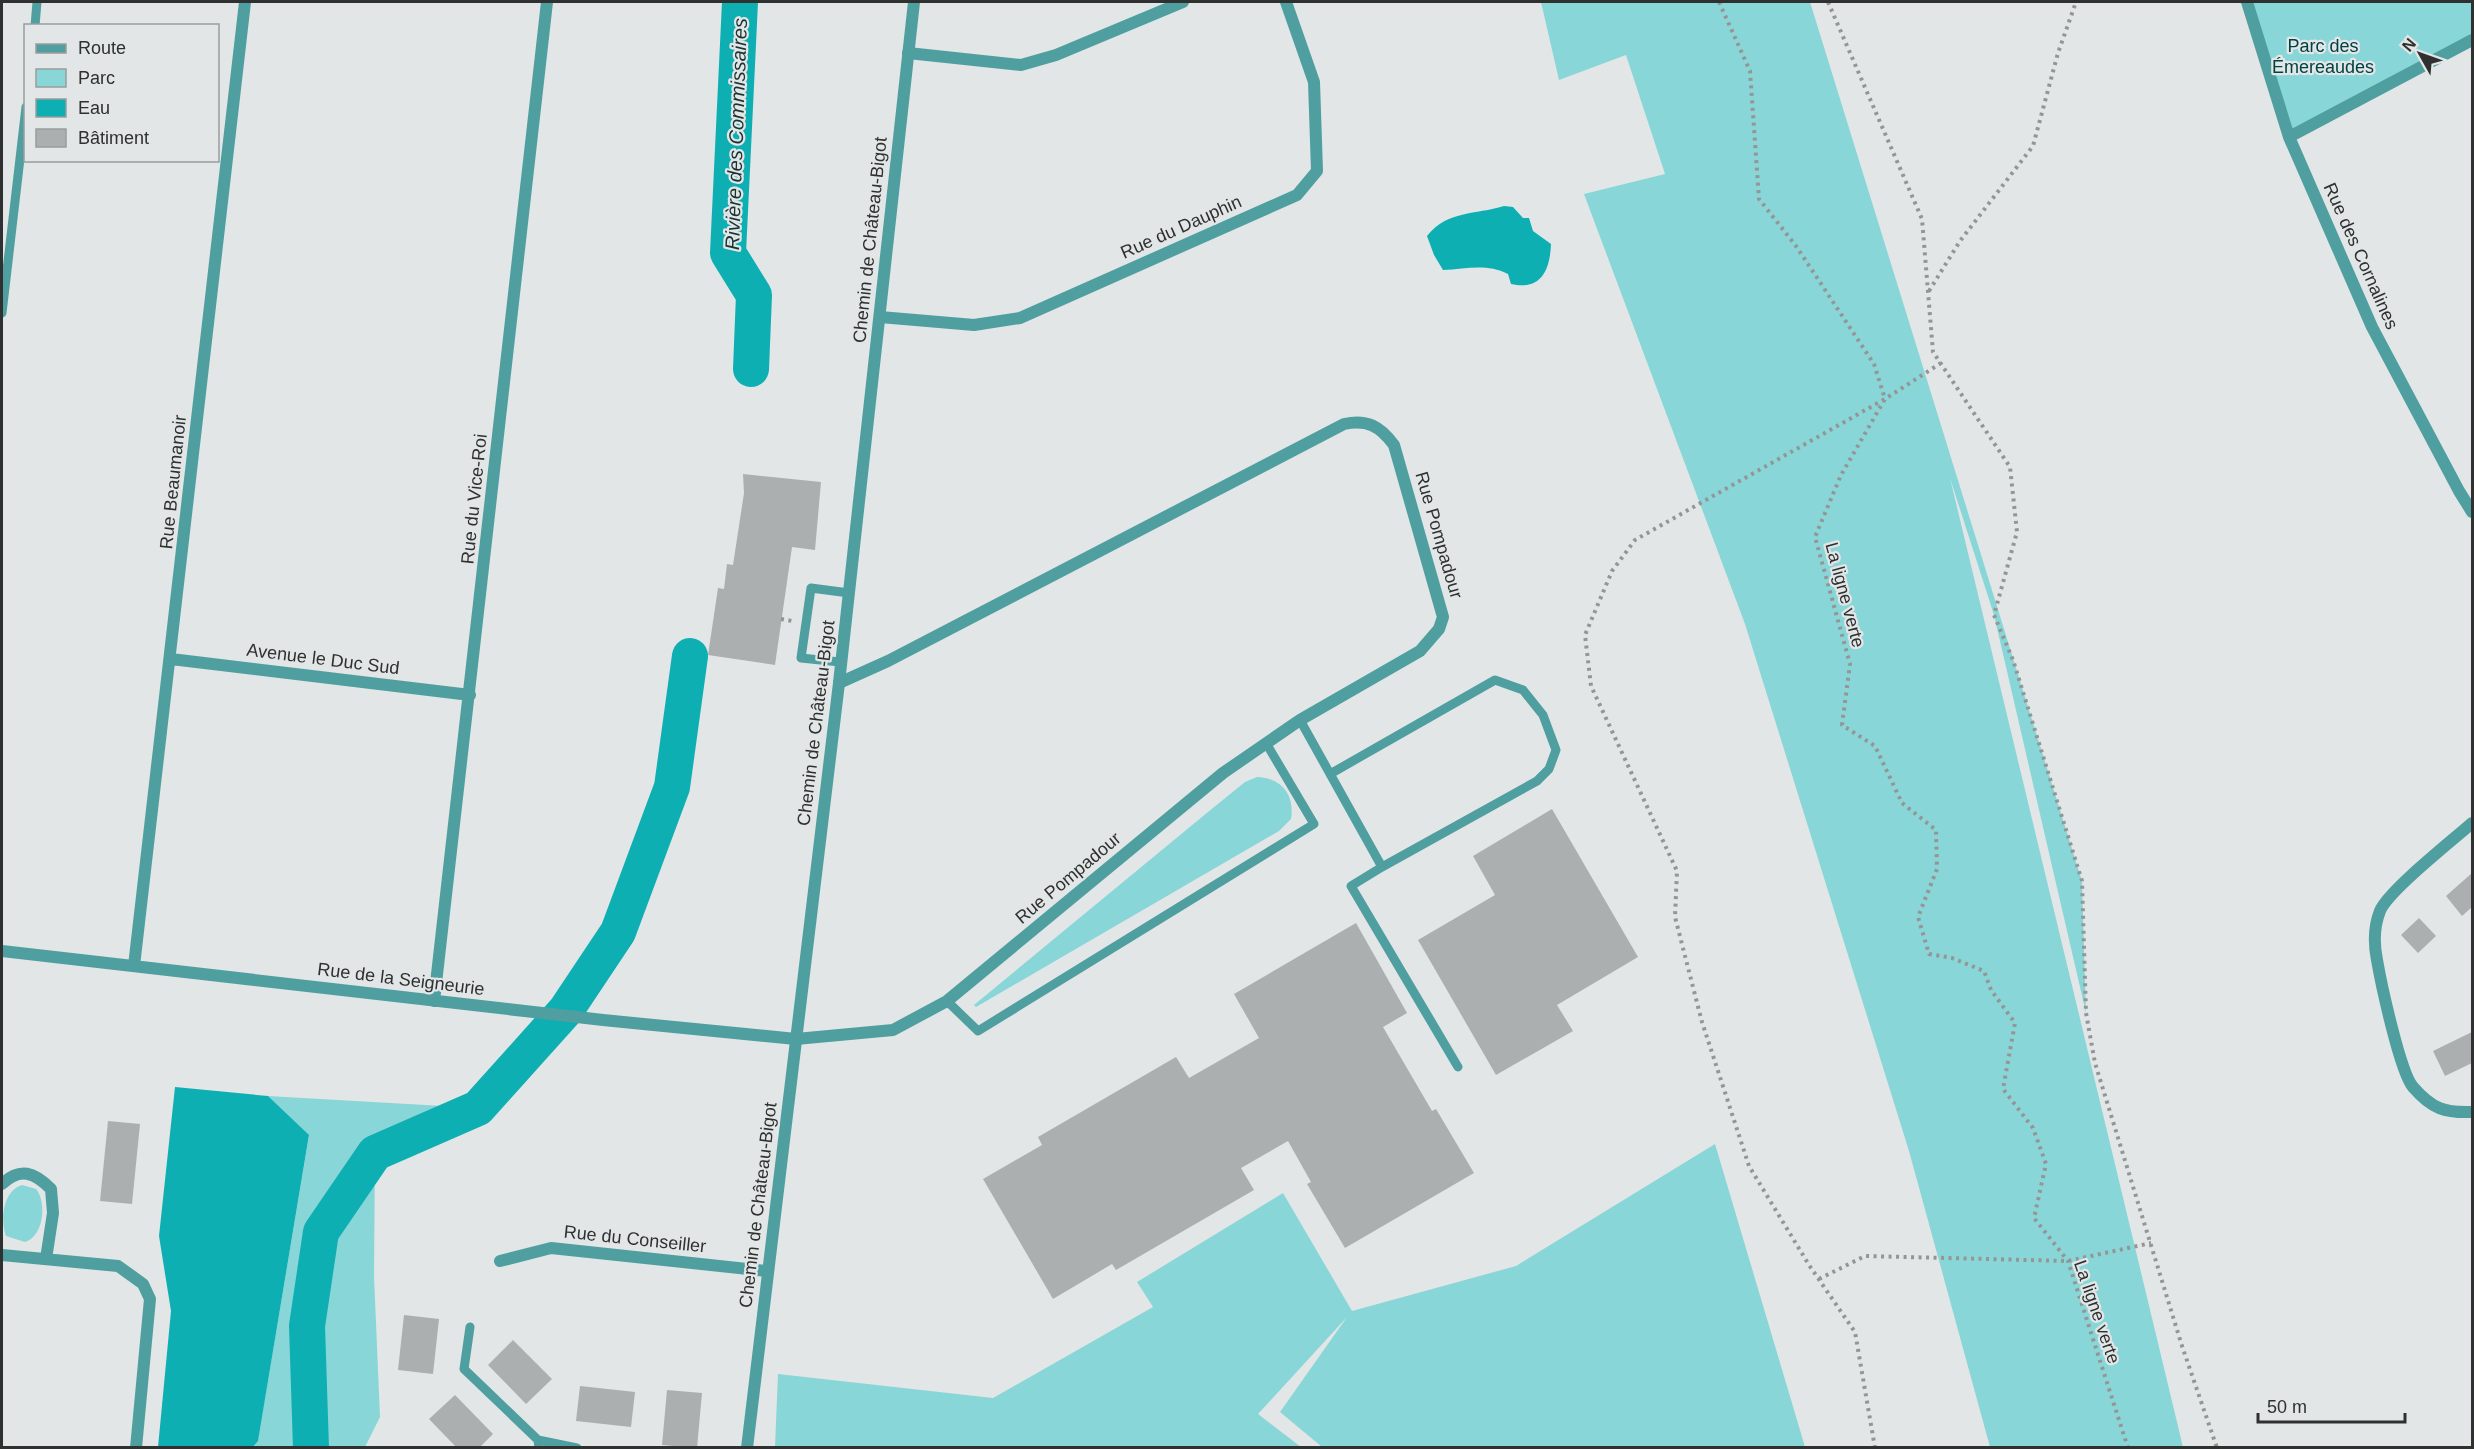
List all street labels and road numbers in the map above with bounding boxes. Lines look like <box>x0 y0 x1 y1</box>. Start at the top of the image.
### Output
street label: Chemin de Château-Bigot <box>849 136 891 344</box>
street label: Rue des Cornalines <box>2320 180 2402 332</box>
street label: Rue du Dauphin <box>1118 191 1244 263</box>
street label: Rue Beaumanoir <box>156 414 190 550</box>
street label: Rue du Vice-Roi <box>457 433 491 565</box>
street label: Rue Pompadour <box>1411 469 1467 601</box>
street label: La ligne verte <box>1821 540 1869 650</box>
street label: Chemin de Château-Bigot <box>793 619 839 827</box>
street label: Avenue le Duc Sud <box>245 640 401 678</box>
street label: Rue Pompadour <box>1011 828 1125 928</box>
street label: Rue de la Seigneurie <box>316 959 486 999</box>
street label: Chemin de Château-Bigot <box>735 1101 781 1309</box>
street label: Rue du Conseiller <box>563 1222 707 1256</box>
street label: La ligne verte <box>2070 1258 2124 1366</box>

